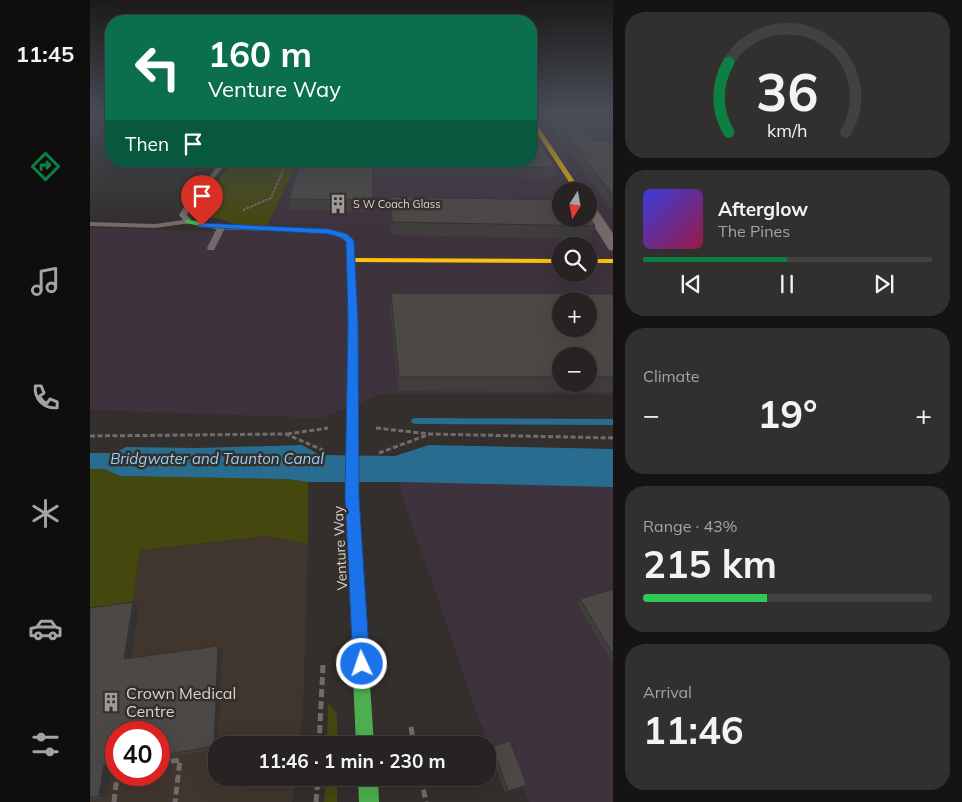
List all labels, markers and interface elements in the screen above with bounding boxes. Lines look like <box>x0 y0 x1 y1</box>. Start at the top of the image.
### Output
text: 160 m <box>208 32 312 76</box>
icon: left <box>125 35 190 100</box>
text: 11:45 <box>16 40 74 68</box>
text: 36 <box>756 59 819 124</box>
text: Venture Way <box>208 75 341 103</box>
text: km/h <box>767 119 808 141</box>
icon: arrive <box>179 130 207 158</box>
text: Then <box>125 132 169 156</box>
icon: directions <box>28 149 63 184</box>
pin <box>181 175 223 226</box>
icon: arrive <box>188 182 216 210</box>
north arrow <box>552 182 598 228</box>
map controls <box>552 182 597 392</box>
building icon: S W Coach Glass <box>327 193 349 215</box>
place label: S W Coach Glass <box>353 197 441 211</box>
text: Afterglow <box>718 197 808 221</box>
text: The Pines <box>718 221 790 241</box>
button: search <box>552 237 597 282</box>
icon: music <box>28 264 63 299</box>
icon: previous <box>677 270 705 298</box>
icon: pause <box>773 270 801 298</box>
icon: next <box>870 270 898 298</box>
button: + <box>552 292 597 337</box>
button: − <box>552 347 597 392</box>
text: Climate <box>643 366 699 386</box>
icon: phone <box>28 380 63 415</box>
text: 19° <box>757 390 818 438</box>
text: − <box>643 397 660 432</box>
text: + <box>915 397 932 432</box>
water label: Bridgwater and Taunton Canal <box>110 449 324 468</box>
icon: climate <box>28 496 63 531</box>
street label: Venture Way <box>329 505 351 591</box>
text: Range · 43% <box>643 516 738 536</box>
text: 215 km <box>643 540 777 588</box>
icon: car <box>28 611 63 646</box>
position arrow <box>335 637 387 689</box>
text: Arrival <box>643 682 692 702</box>
place label: Crown Medical Centre <box>126 683 236 721</box>
building icon: Crown Medical Centre <box>100 691 122 713</box>
text: 11:46 <box>643 706 744 754</box>
speed limit sign: 40 <box>105 721 170 786</box>
icon: filters <box>28 727 63 762</box>
text: 11:46 · 1 min · 230 m <box>258 749 446 773</box>

